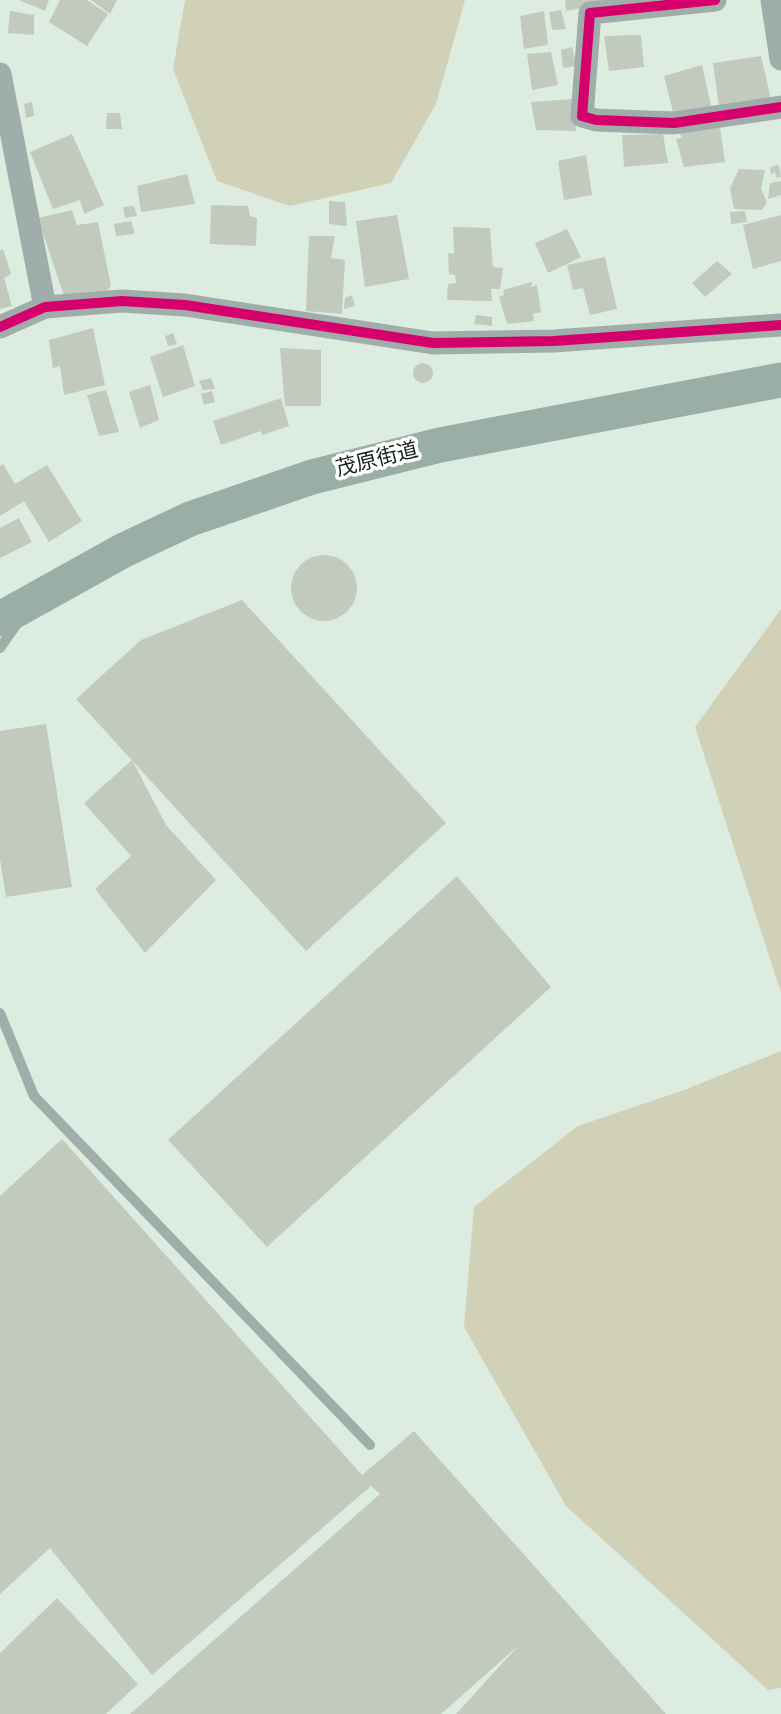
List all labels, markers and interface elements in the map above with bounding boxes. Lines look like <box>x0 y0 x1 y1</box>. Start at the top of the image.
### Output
street label: 茂原街道 <box>333 438 421 482</box>

